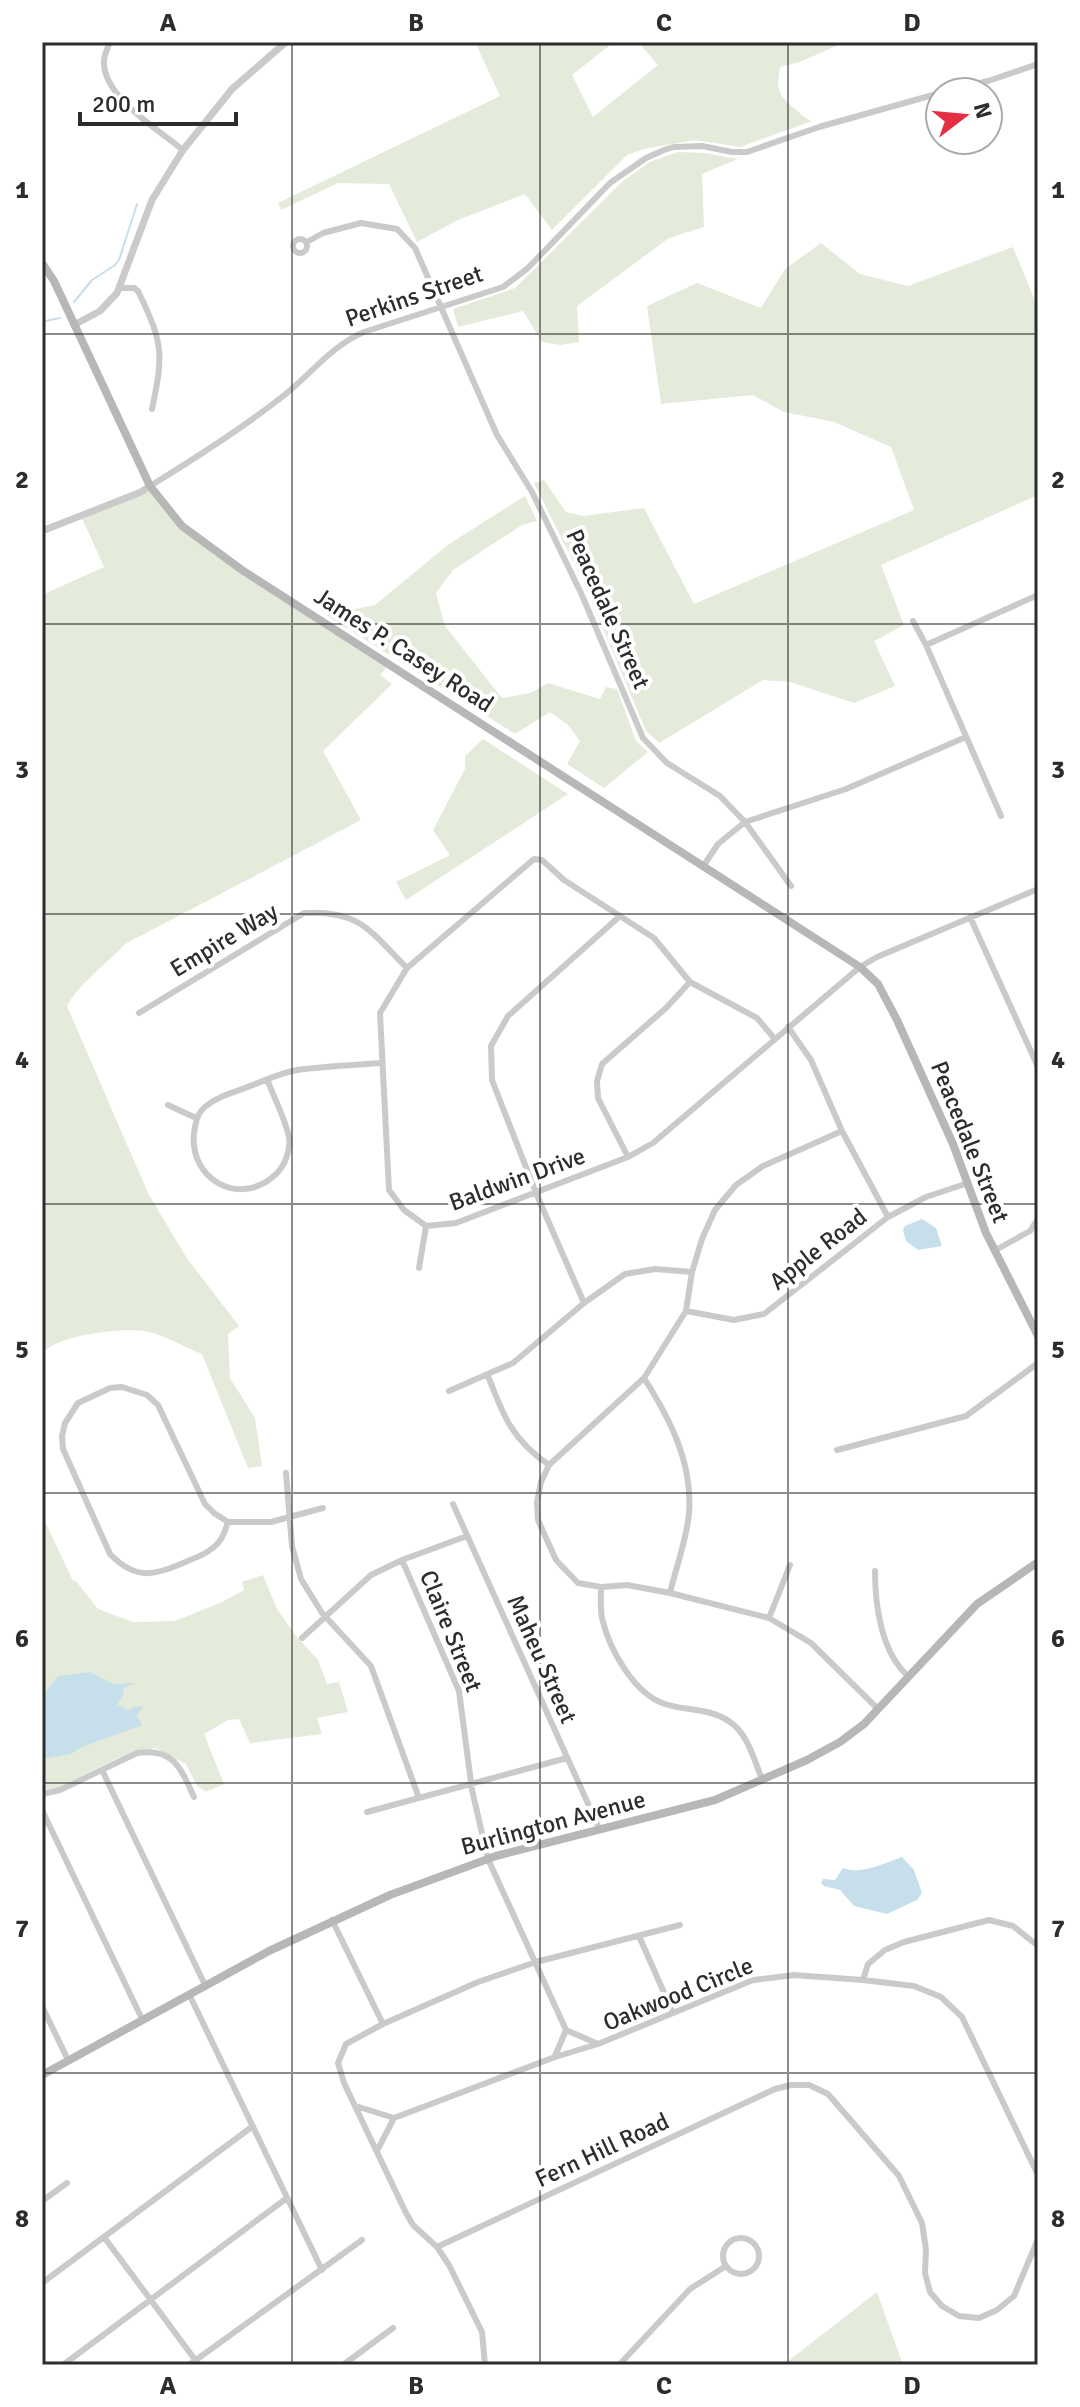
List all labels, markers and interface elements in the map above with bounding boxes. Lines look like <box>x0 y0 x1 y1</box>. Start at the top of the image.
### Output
text: A <box>160 7 177 39</box>
text: B <box>408 7 424 39</box>
text: C <box>656 7 672 39</box>
text: D <box>903 7 921 39</box>
scale bar <box>80 76 236 126</box>
north arrow <box>924 76 1004 156</box>
text: 200 m <box>92 89 155 119</box>
text: N <box>968 100 998 122</box>
text: 1 <box>15 174 29 206</box>
text: 1 <box>1051 174 1065 206</box>
street label: Perkins Street <box>341 258 487 334</box>
text: 2 <box>15 464 29 496</box>
text: 2 <box>1051 464 1065 496</box>
street label: Peacedale Street <box>559 524 657 694</box>
street label: James P. Casey Road <box>309 581 499 719</box>
text: 3 <box>15 754 29 786</box>
text: 3 <box>1051 754 1065 786</box>
street label: Empire Way <box>165 896 283 984</box>
text: 4 <box>15 1044 29 1076</box>
text: 4 <box>1051 1044 1065 1076</box>
street label: Peacedale Street <box>924 1057 1016 1227</box>
street label: Baldwin Drive <box>445 1141 589 1217</box>
street label: Apple Road <box>763 1202 873 1296</box>
text: 5 <box>15 1334 29 1366</box>
text: 5 <box>1051 1334 1065 1366</box>
street label: Claire Street <box>413 1566 489 1696</box>
street label: Maheu Street <box>500 1590 584 1728</box>
text: 6 <box>15 1623 29 1655</box>
text: 6 <box>1051 1623 1065 1655</box>
street label: Burlington Avenue <box>457 1784 649 1862</box>
text: 7 <box>15 1913 29 1945</box>
text: 7 <box>1051 1913 1065 1945</box>
street label: Oakwood Circle <box>599 1950 757 2038</box>
street label: Fern Hill Road <box>530 2106 674 2194</box>
text: 8 <box>15 2203 29 2235</box>
text: 8 <box>1051 2203 1065 2235</box>
text: A <box>160 2370 177 2402</box>
text: B <box>408 2370 424 2402</box>
text: C <box>656 2370 672 2402</box>
text: D <box>903 2370 921 2402</box>

